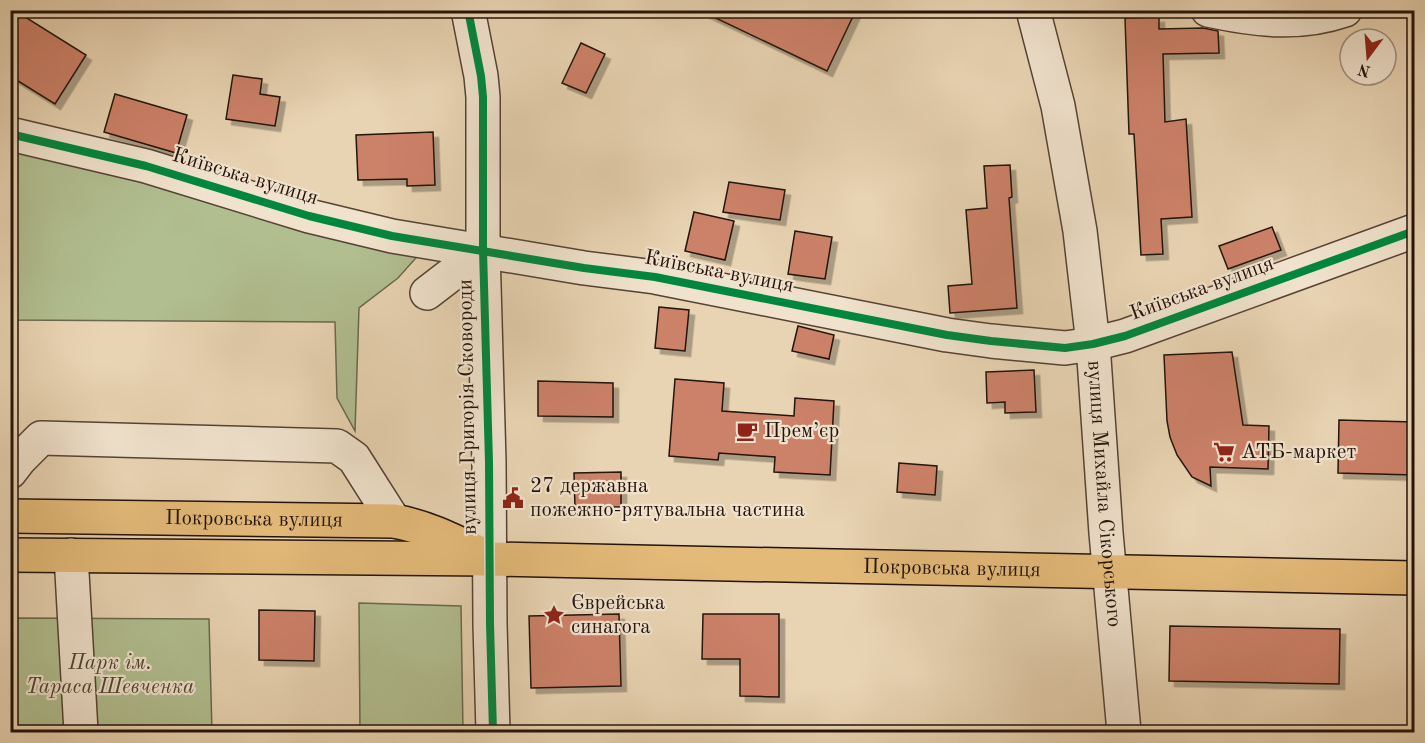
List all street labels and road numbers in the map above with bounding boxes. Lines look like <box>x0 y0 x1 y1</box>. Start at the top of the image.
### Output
street label: Київська вулиця <box>169 145 321 209</box>
street label: Київська вулиця <box>643 247 795 297</box>
street label: Київська вулиця <box>1127 253 1277 325</box>
street label: вулиця Григорія Сковороди <box>455 279 481 535</box>
street label: вулиця Михайла Сікорського <box>1084 360 1125 628</box>
street label: Покровська вулиця <box>165 508 343 531</box>
street label: Покровська вулиця <box>863 556 1041 581</box>

